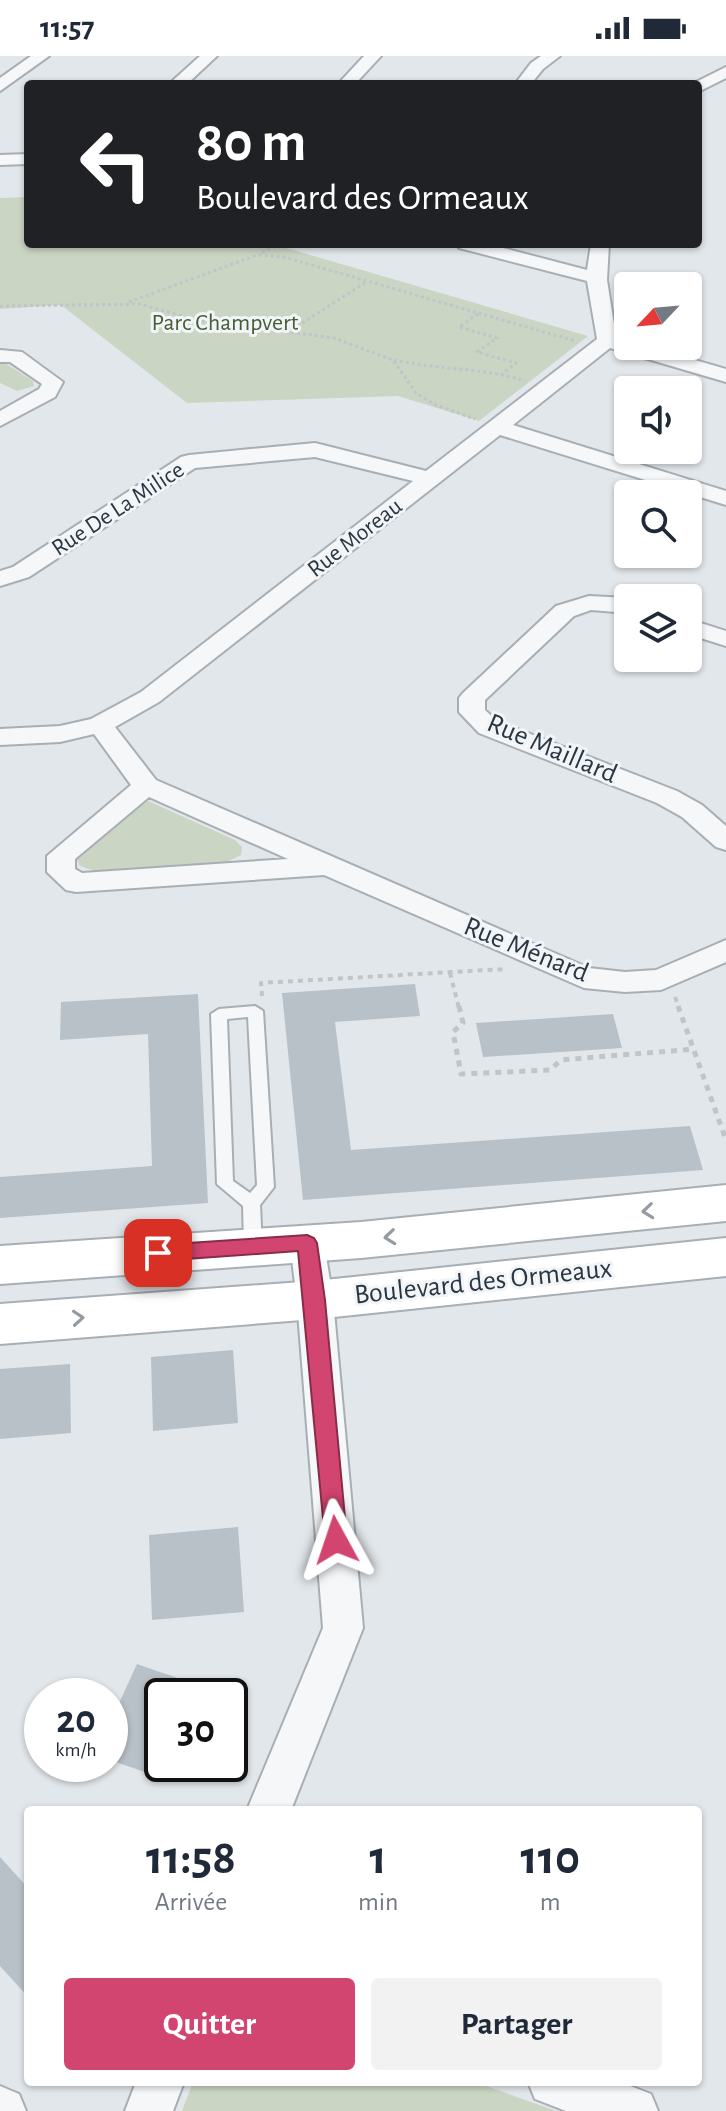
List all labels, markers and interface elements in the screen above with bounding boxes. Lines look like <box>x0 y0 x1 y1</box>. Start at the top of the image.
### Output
text: 11:57 <box>40 13 94 43</box>
icon: left <box>64 112 168 216</box>
text: 80 m <box>196 115 306 171</box>
text: Boulevard des Ormeaux <box>196 180 529 216</box>
north arrow <box>614 272 702 360</box>
map controls <box>614 272 702 672</box>
park label: Parc Champvert <box>152 311 299 335</box>
button: sound <box>614 376 702 464</box>
street label: Rue De La Milice <box>48 457 188 561</box>
button: search <box>614 480 702 568</box>
street label: Rue Moreau <box>303 494 407 582</box>
button: layers <box>614 584 702 672</box>
street label: Rue Maillard <box>483 709 621 789</box>
street label: Rue Ménard <box>460 912 592 988</box>
one-way arrow <box>641 1202 654 1219</box>
pin <box>124 1219 192 1287</box>
one-way arrow <box>383 1228 396 1245</box>
icon: arrive <box>136 1231 180 1275</box>
street label: Boulevard des Ormeaux <box>353 1255 613 1309</box>
one-way arrow <box>72 1310 85 1327</box>
position arrow <box>294 1498 378 1582</box>
speed limit sign: 30 <box>144 1678 248 1782</box>
text: 20 <box>56 1700 96 1740</box>
text: km/h <box>55 1740 97 1760</box>
text: 11:58 <box>146 1835 236 1883</box>
text: 1 <box>370 1835 387 1883</box>
text: 110 <box>520 1835 580 1883</box>
text: Arrivée <box>155 1889 227 1915</box>
text: min <box>358 1889 398 1915</box>
text: m <box>540 1889 561 1915</box>
button: Quitter <box>64 1978 355 2070</box>
button: Partager <box>371 1978 662 2070</box>

